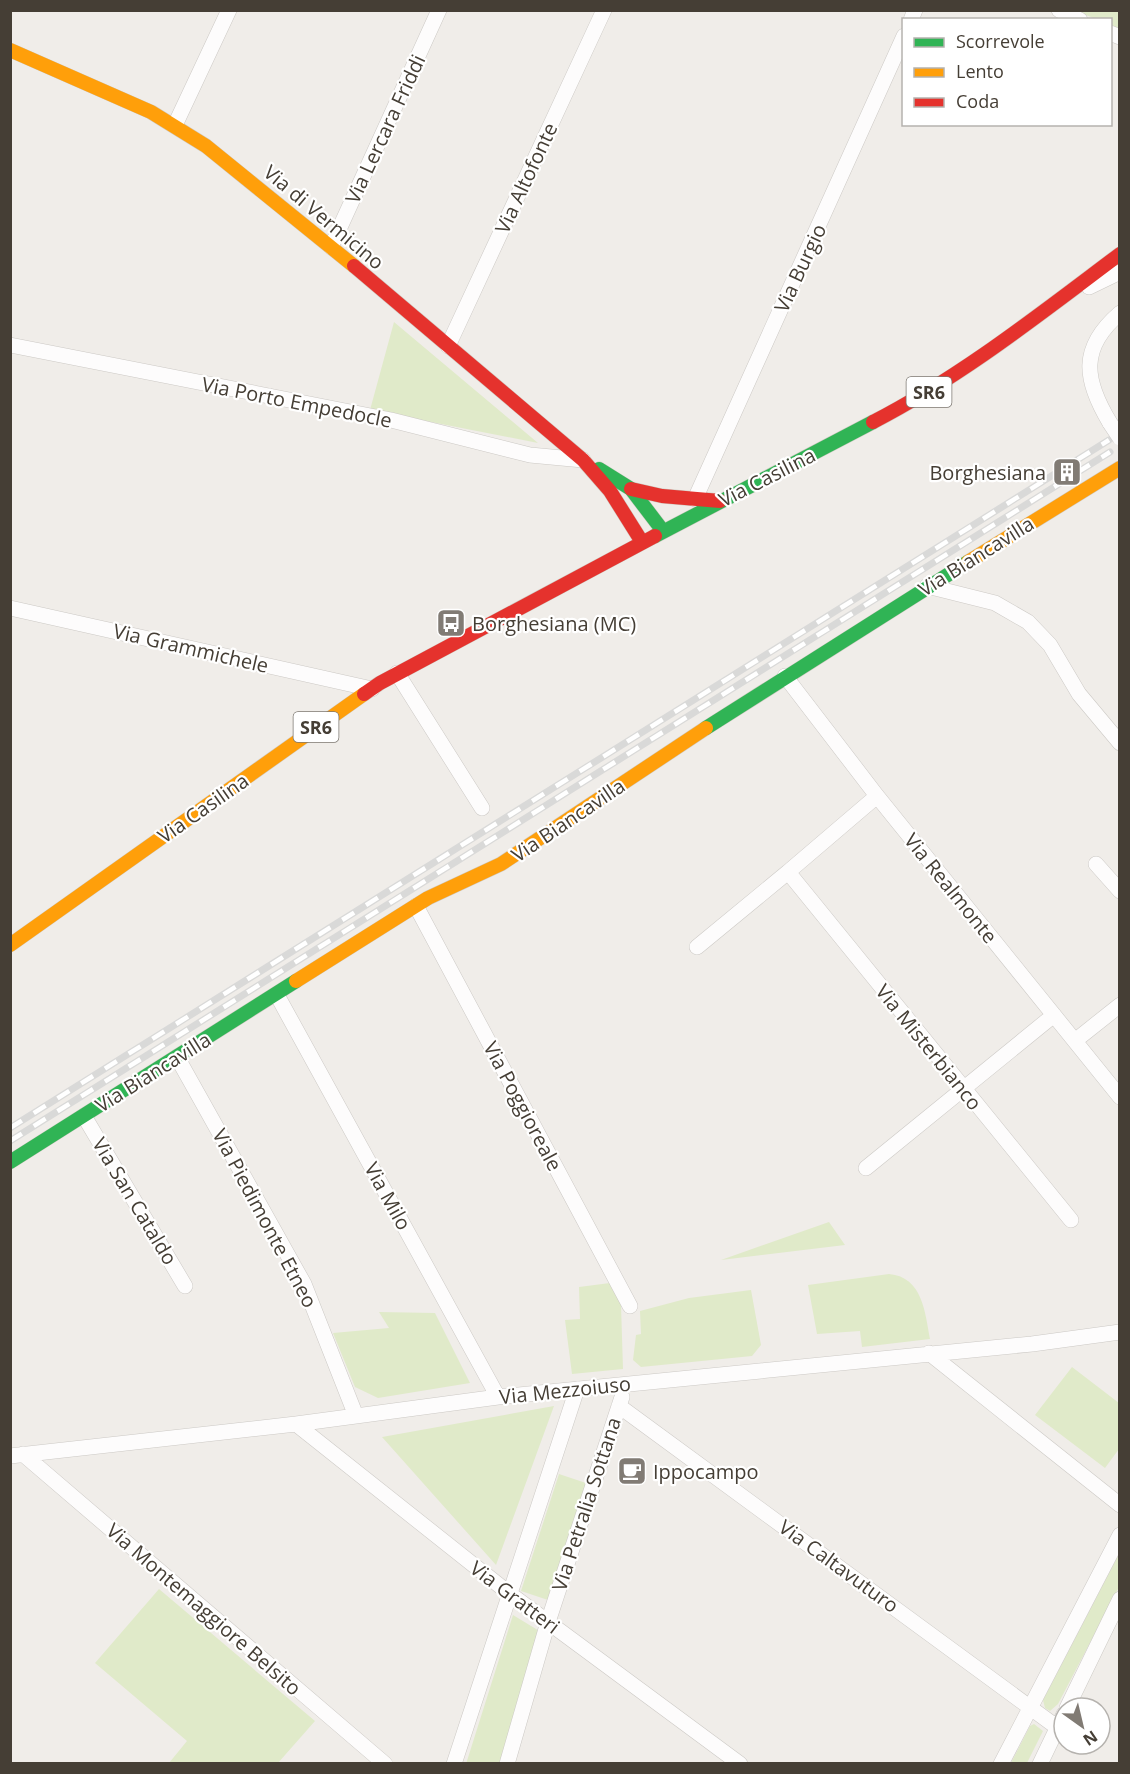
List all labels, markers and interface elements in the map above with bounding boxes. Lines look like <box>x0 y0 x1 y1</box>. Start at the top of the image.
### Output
legend <box>902 18 1112 126</box>
text: Scorrevole <box>956 29 1045 53</box>
street label: Via Lercara Friddi <box>339 50 431 208</box>
text: Lento <box>956 59 1004 83</box>
text: Coda <box>956 89 999 113</box>
street label: Via Altofonte <box>489 118 563 238</box>
street label: Via di Vermicino <box>258 159 390 275</box>
street label: Via Burgio <box>768 219 832 317</box>
street label: Via Porto Empedocle <box>200 370 394 434</box>
road number: SR6 <box>906 377 952 407</box>
street label: Via Casilina <box>714 441 820 513</box>
building icon: Borghesiana <box>1051 456 1083 488</box>
place label: Borghesiana <box>929 459 1046 486</box>
street label: Via Biancavilla <box>913 510 1039 602</box>
bus stop icon: Borghesiana (MC) <box>435 607 467 639</box>
place label: Borghesiana (MC) <box>472 610 636 637</box>
street label: Via Grammichele <box>111 617 271 679</box>
road number: SR6 <box>294 712 338 742</box>
street label: Via Casilina <box>152 767 254 849</box>
street label: Via Biancavilla <box>506 772 630 868</box>
street label: Via Realmonte <box>898 827 1004 949</box>
street label: Via Misterbianco <box>870 978 988 1116</box>
street label: Via Biancavilla <box>90 1026 216 1118</box>
street label: Via Poggioreale <box>478 1037 568 1175</box>
street label: Via Piedimonte Etneo <box>206 1124 324 1312</box>
street label: Via San Cataldo <box>86 1132 184 1270</box>
street label: Via Milo <box>358 1157 418 1235</box>
street label: Via Mezzoiuso <box>498 1370 632 1410</box>
street label: Via Petralia Sottana <box>545 1414 627 1594</box>
cafe icon: Ippocampo <box>616 1455 648 1487</box>
place label: Ippocampo <box>653 1458 759 1485</box>
street label: Via Caltavuturo <box>774 1513 904 1619</box>
street label: Via Montemaggiore Belsito <box>101 1517 307 1701</box>
street label: Via Gratteri <box>465 1554 565 1640</box>
north arrow <box>1052 1696 1112 1756</box>
text: N <box>1079 1726 1102 1751</box>

